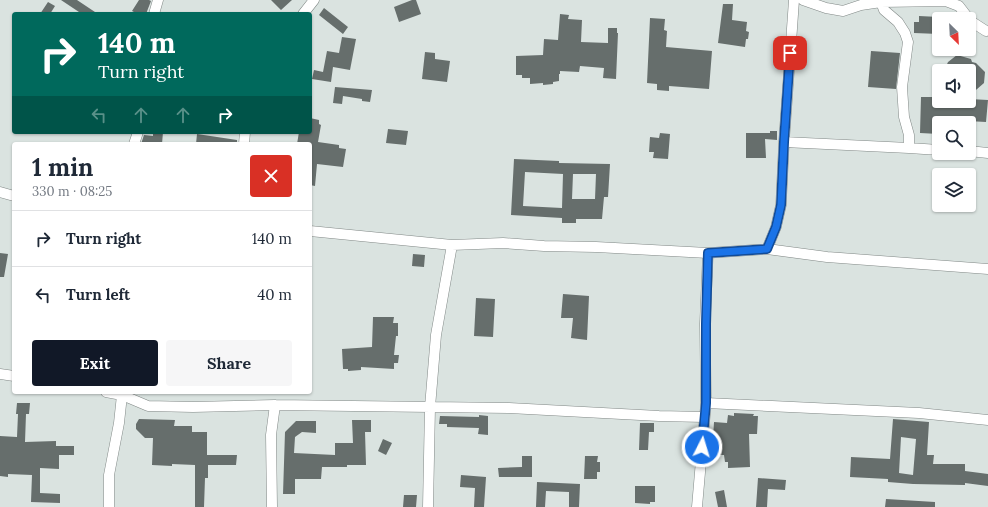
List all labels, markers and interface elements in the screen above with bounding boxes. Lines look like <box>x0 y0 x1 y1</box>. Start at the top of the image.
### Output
north arrow <box>932 12 976 56</box>
map controls <box>932 12 976 212</box>
text: 140 m <box>98 25 176 61</box>
icon: right <box>32 28 84 80</box>
pin <box>773 36 807 70</box>
icon: arrive <box>779 42 801 64</box>
text: Turn right <box>98 60 184 83</box>
button: sound <box>932 64 976 108</box>
icon: left <box>88 104 110 126</box>
icon: ahead <box>130 104 152 126</box>
icon: ahead <box>172 104 194 126</box>
icon: right <box>214 104 236 126</box>
button: search <box>932 116 976 160</box>
text: 1 min <box>32 152 93 183</box>
button: close <box>250 155 292 197</box>
button: layers <box>932 168 976 212</box>
text: 330 m · 08:25 <box>32 183 112 200</box>
icon: right <box>32 228 54 250</box>
text: Turn right <box>66 229 142 248</box>
text: 140 m <box>252 229 292 248</box>
icon: left <box>32 284 54 306</box>
text: Turn left <box>66 285 130 304</box>
text: 40 m <box>257 285 292 304</box>
button: Exit <box>32 340 158 386</box>
button: Share <box>166 340 292 386</box>
position arrow <box>681 426 723 468</box>

